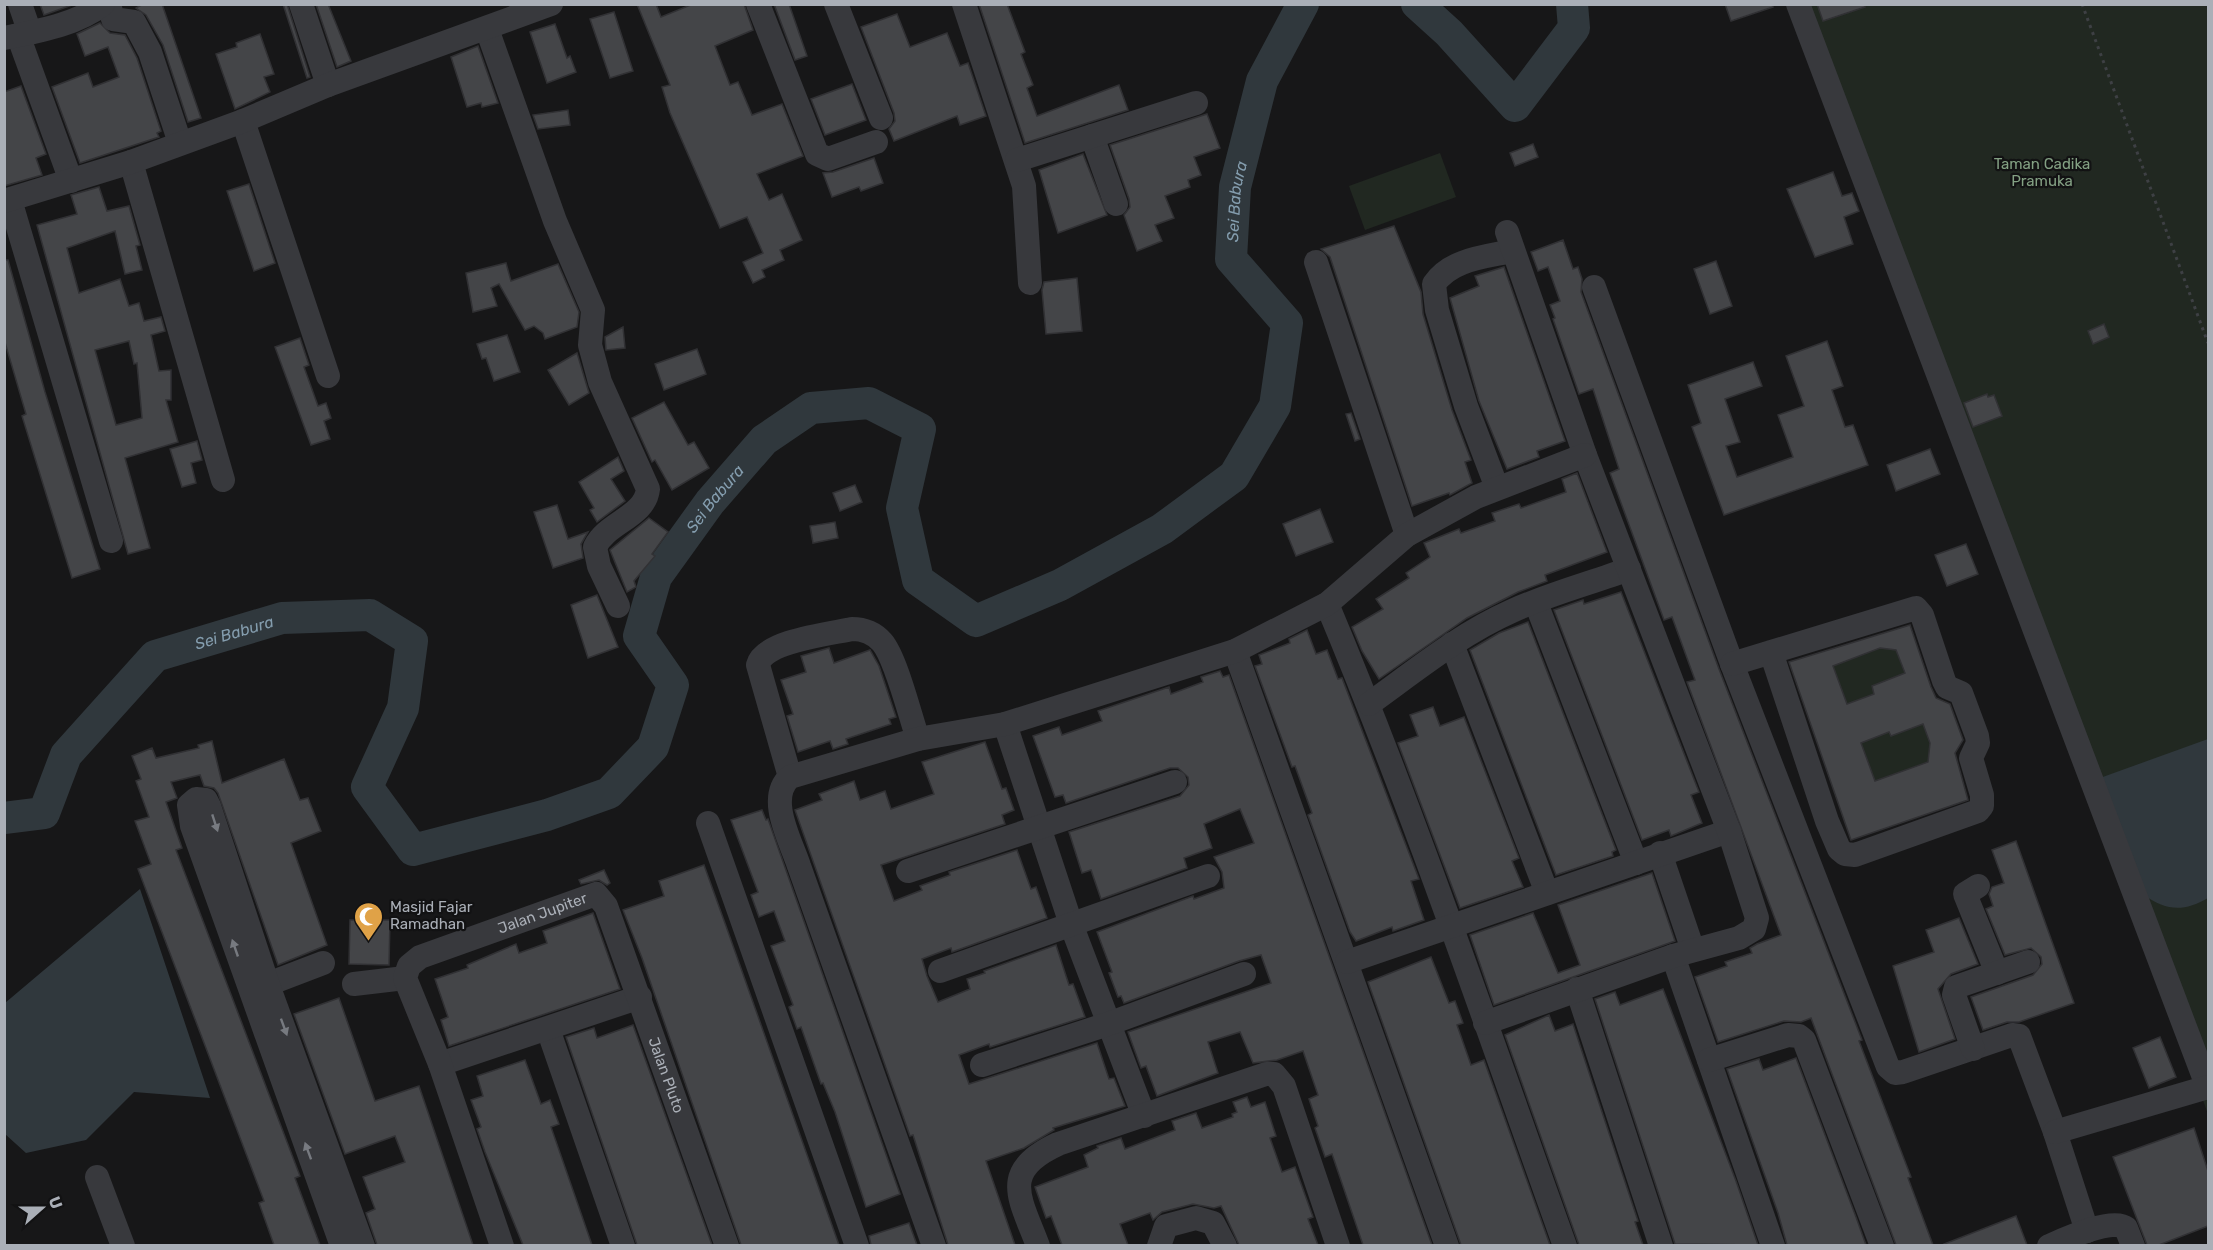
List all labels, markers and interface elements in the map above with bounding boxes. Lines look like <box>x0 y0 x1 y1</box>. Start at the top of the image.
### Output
park label: Taman Cadika Pramuka <box>1994 155 2090 190</box>
water label: Sei Babura <box>1222 159 1251 242</box>
water label: Sei Babura <box>682 461 748 536</box>
water label: Sei Babura <box>192 612 276 653</box>
one-way arrow <box>210 814 220 832</box>
street label: Jalan Jupiter <box>495 889 590 937</box>
place label: Masjid Fajar Ramadhan <box>390 898 473 933</box>
mosque icon: Masjid Fajar Ramadhan <box>353 900 385 942</box>
one-way arrow <box>229 939 239 957</box>
one-way arrow <box>280 1019 290 1037</box>
street label: Jalan Pluto <box>644 1035 688 1115</box>
one-way arrow <box>302 1142 312 1160</box>
north arrow <box>12 1178 72 1238</box>
text: U <box>45 1194 66 1212</box>

